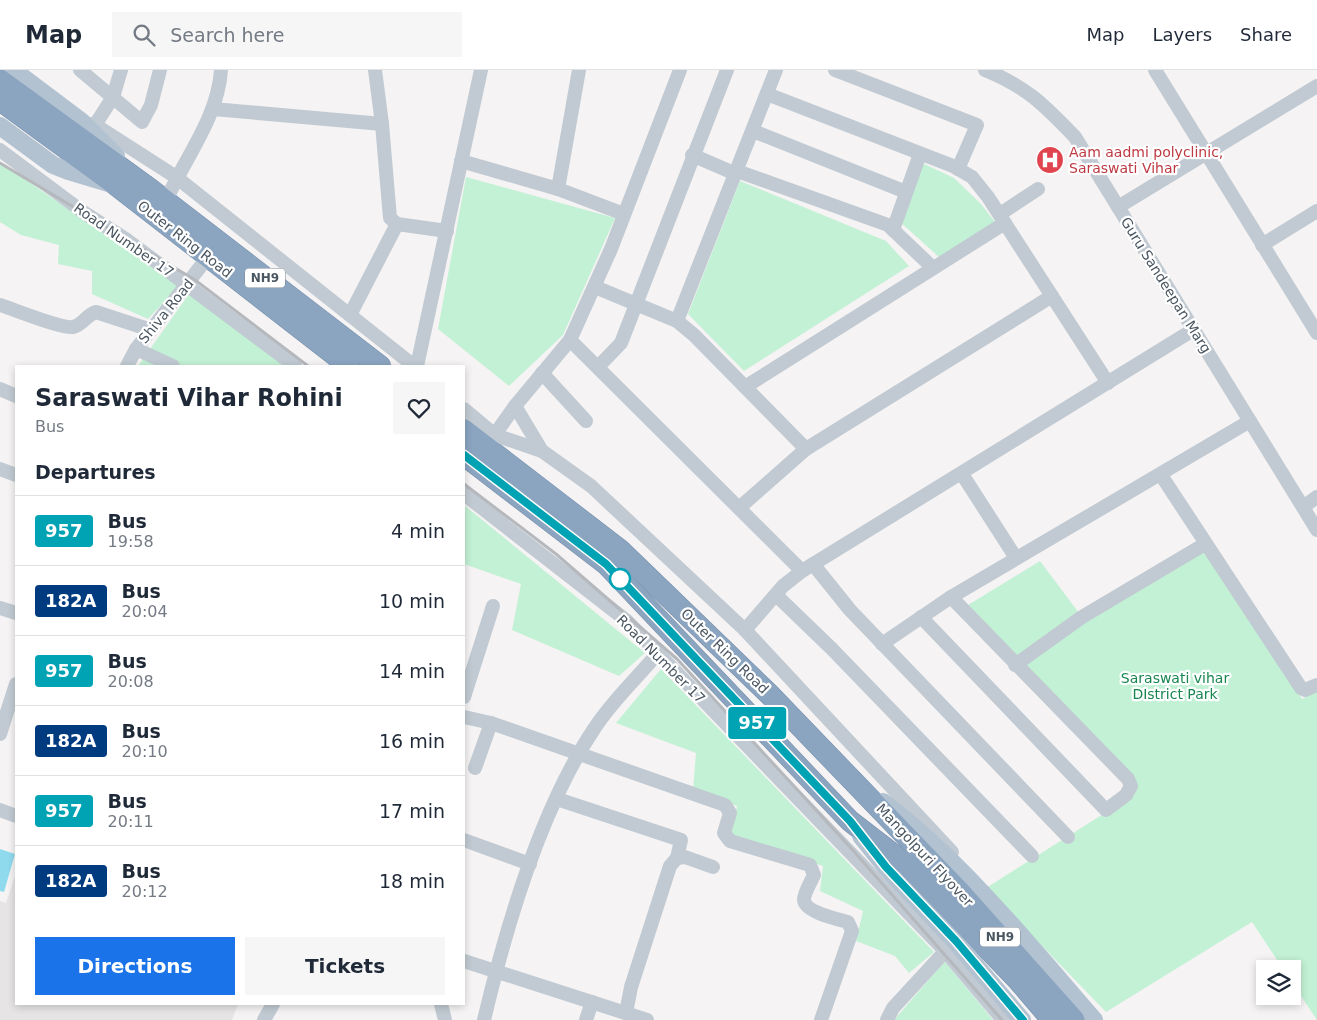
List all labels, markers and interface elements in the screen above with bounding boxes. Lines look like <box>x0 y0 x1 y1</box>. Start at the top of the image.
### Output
search box <box>112 12 462 57</box>
text: Map <box>25 21 82 49</box>
icon: search <box>130 21 158 49</box>
text: Search here <box>170 24 284 46</box>
text: Map <box>1086 24 1124 45</box>
text: Layers <box>1152 24 1212 45</box>
text: Share <box>1240 24 1292 45</box>
place label: Aam aadmi polyclinic, Saraswati Vihar <box>1069 144 1223 176</box>
hospital icon: Aam aadmi polyclinic, Saraswati Vihar <box>1035 145 1065 175</box>
street label: Outer Ring Road <box>135 197 235 281</box>
street label: Road Number 17 <box>71 200 177 280</box>
street label: Guru Sandeepan Marg <box>1118 214 1214 356</box>
road number: NH9 <box>245 268 285 288</box>
street label: Shiva Road <box>135 276 197 346</box>
button: heart <box>393 382 445 434</box>
text: Saraswati Vihar Rohini <box>35 384 343 412</box>
text: Bus <box>35 417 64 436</box>
text: Departures <box>35 461 156 483</box>
text: Bus <box>108 510 147 532</box>
text: 957 <box>45 520 83 541</box>
text: 4 min <box>391 520 445 542</box>
text: 19:58 <box>108 532 154 551</box>
unlabelled marker <box>609 568 631 590</box>
text: Bus <box>122 580 161 602</box>
text: 182A <box>45 590 97 611</box>
text: 10 min <box>379 590 445 612</box>
text: 20:04 <box>122 602 168 621</box>
street label: Outer Ring Road <box>678 605 772 697</box>
street label: Road Number 17 <box>614 612 708 706</box>
text: Bus <box>108 650 147 672</box>
text: 957 <box>45 660 83 681</box>
text: 14 min <box>379 660 445 682</box>
park label: Saraswati vihar DIstrict Park <box>1121 670 1229 702</box>
text: 20:08 <box>108 672 154 691</box>
line badge: 957 <box>728 707 786 739</box>
text: 957 <box>738 712 776 733</box>
text: Bus <box>122 720 161 742</box>
text: 182A <box>45 730 97 751</box>
text: 16 min <box>379 730 445 752</box>
text: 20:10 <box>122 742 168 761</box>
text: Bus <box>108 790 147 812</box>
text: 957 <box>45 800 83 821</box>
text: 17 min <box>379 800 445 822</box>
street label: Mangolpuri Flyover <box>873 800 977 910</box>
text: 20:11 <box>108 812 154 831</box>
text: Bus <box>122 860 161 882</box>
text: 182A <box>45 870 97 891</box>
text: 18 min <box>379 870 445 892</box>
text: 20:12 <box>122 882 168 901</box>
road number: NH9 <box>980 928 1020 946</box>
button: Directions <box>35 937 235 995</box>
button: Tickets <box>245 937 445 995</box>
map controls <box>1256 960 1301 1005</box>
button: layers <box>1256 960 1301 1005</box>

